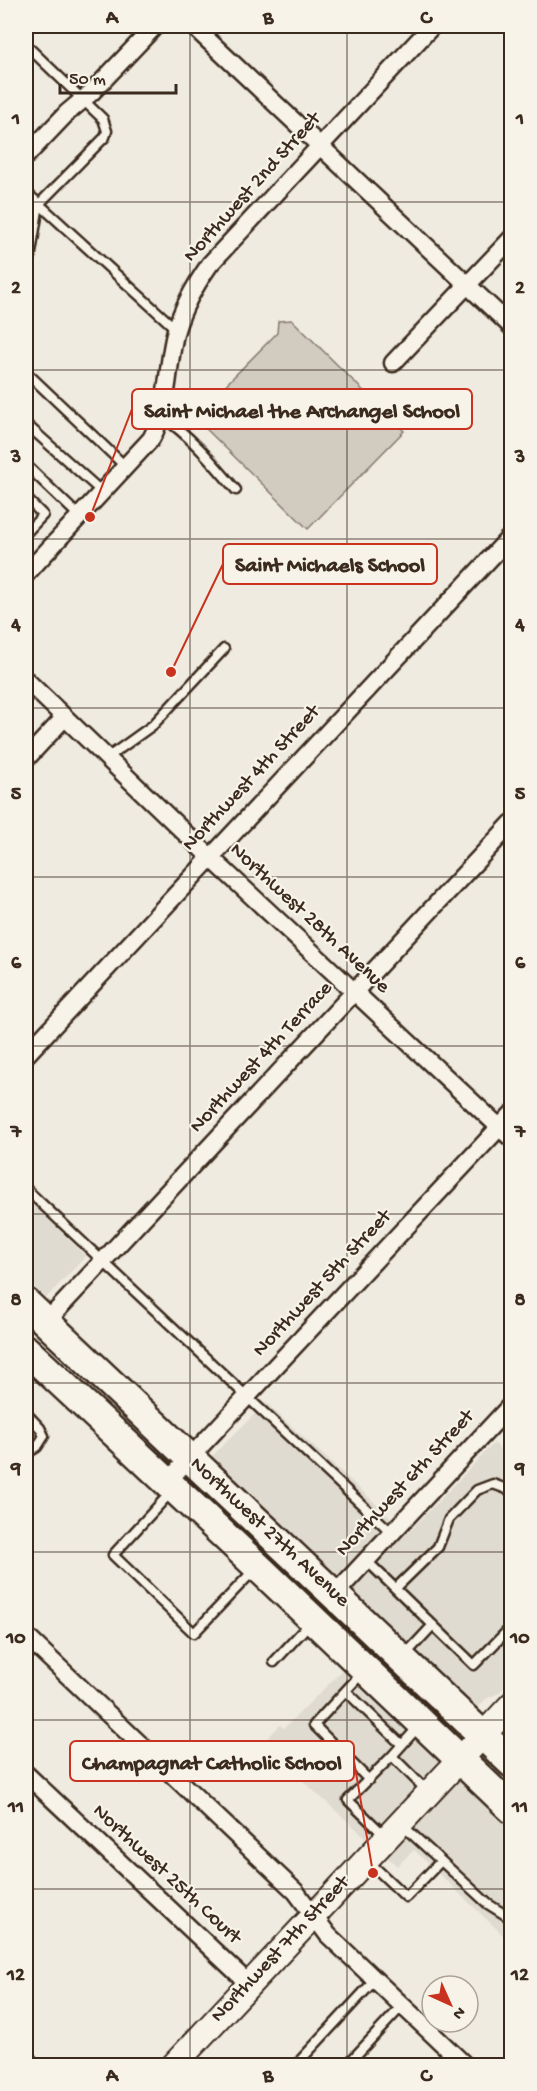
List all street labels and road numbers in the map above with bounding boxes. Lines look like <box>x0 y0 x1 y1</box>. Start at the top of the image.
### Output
street label: Northwest 2nd Street <box>179 106 329 268</box>
street label: Northwest 4th Street <box>178 699 328 857</box>
street label: Northwest 28th Avenue <box>224 838 395 1001</box>
street label: Northwest 4th Terrace <box>185 976 340 1139</box>
street label: Northwest 5th Street <box>248 1203 399 1363</box>
street label: Northwest 6th Street <box>331 1404 482 1563</box>
street label: Northwest 27th Avenue <box>184 1452 355 1614</box>
street label: Northwest 25th Court <box>86 1800 247 1952</box>
street label: Northwest 7th Street <box>206 1869 357 2029</box>

